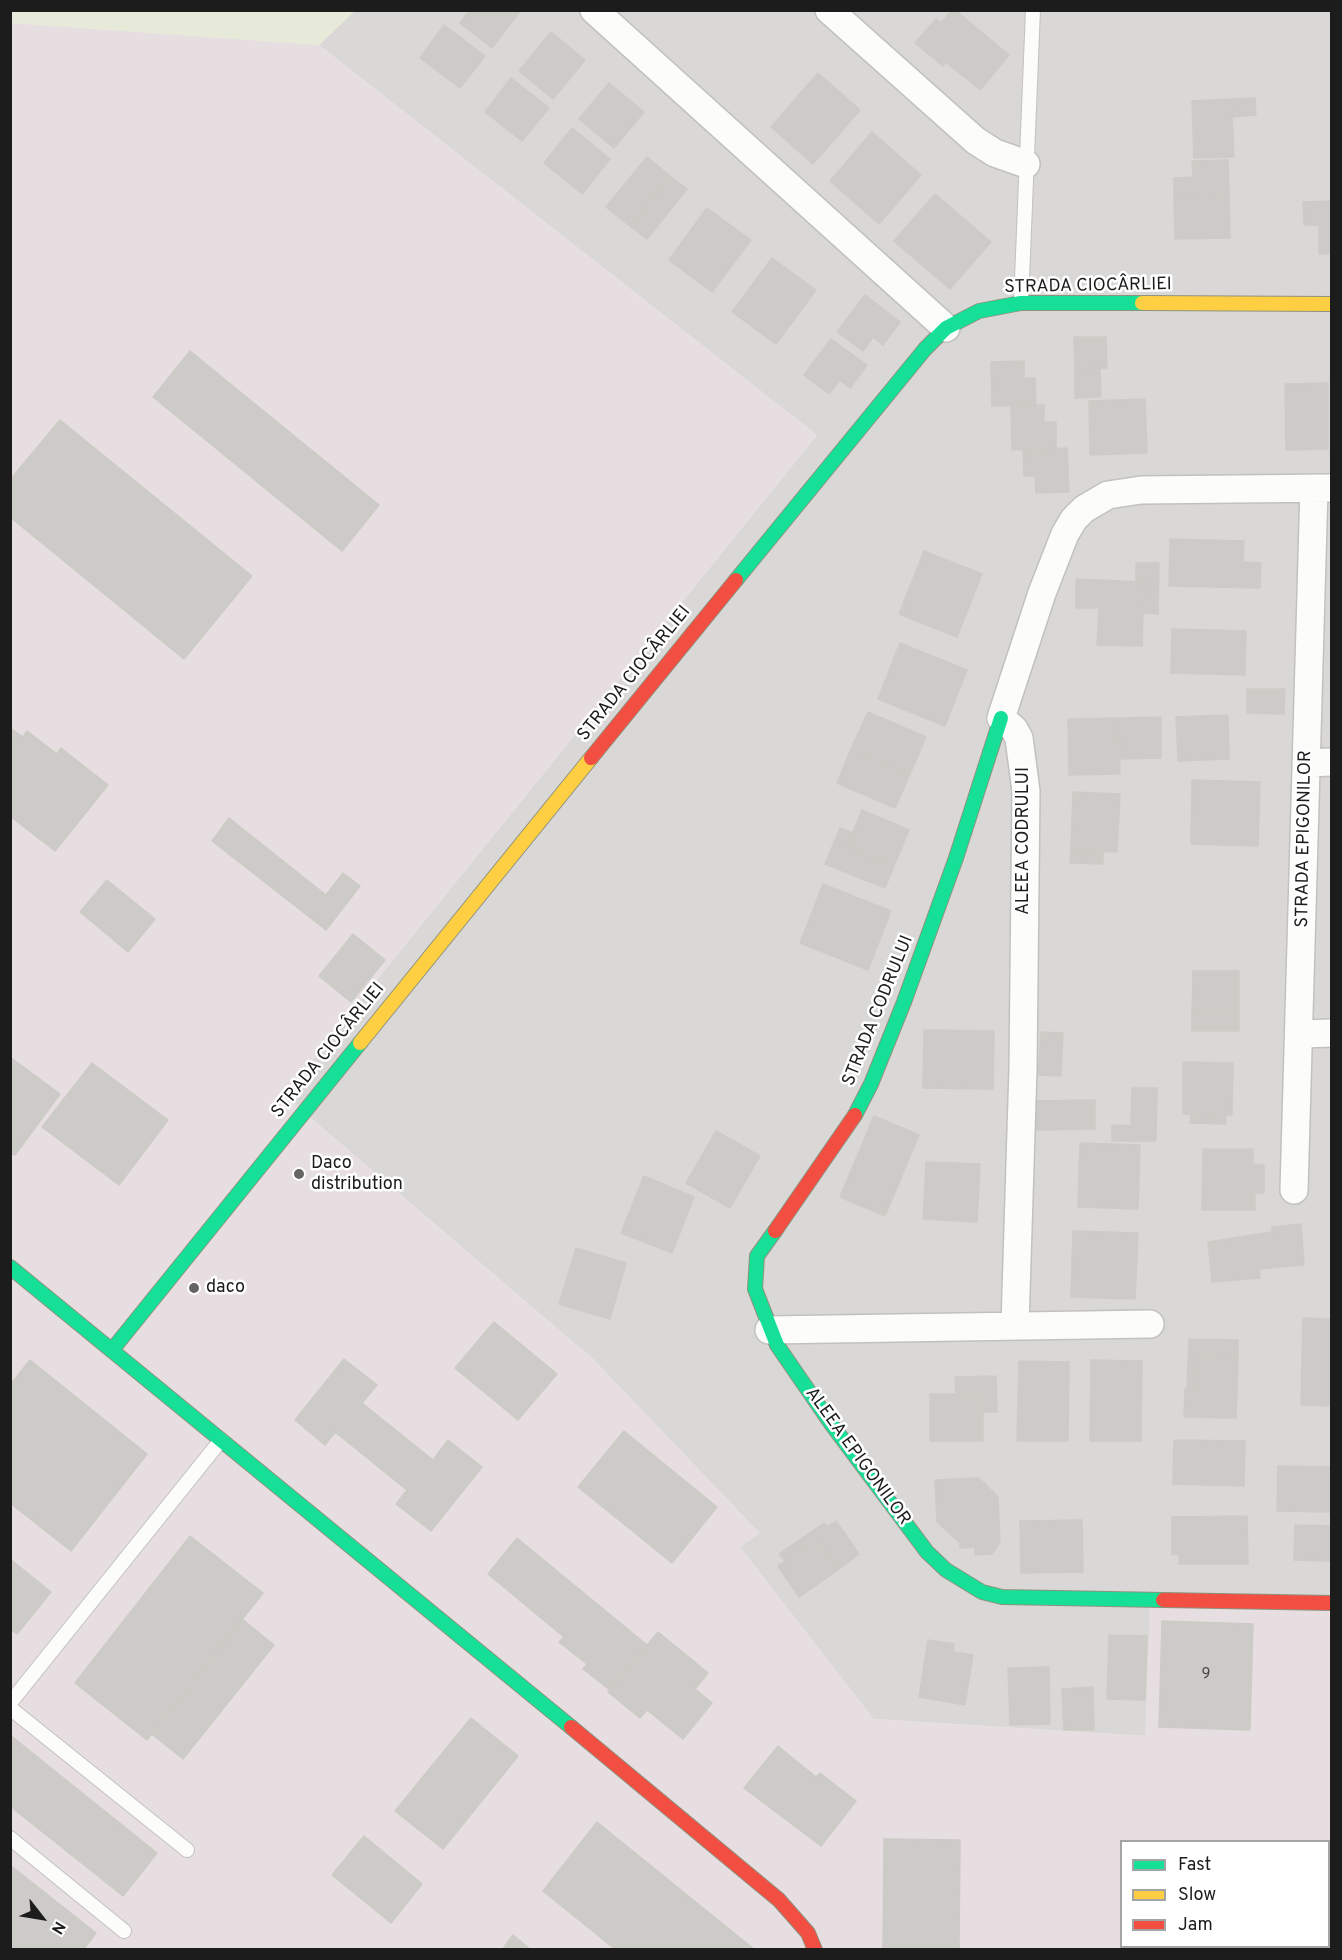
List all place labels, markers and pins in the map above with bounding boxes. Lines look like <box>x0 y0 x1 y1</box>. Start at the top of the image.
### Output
place label: Daco distribution <box>311 1153 403 1196</box>
marker: Daco distribution <box>292 1167 306 1181</box>
place label: daco <box>206 1277 245 1299</box>
marker: daco <box>187 1281 201 1295</box>

